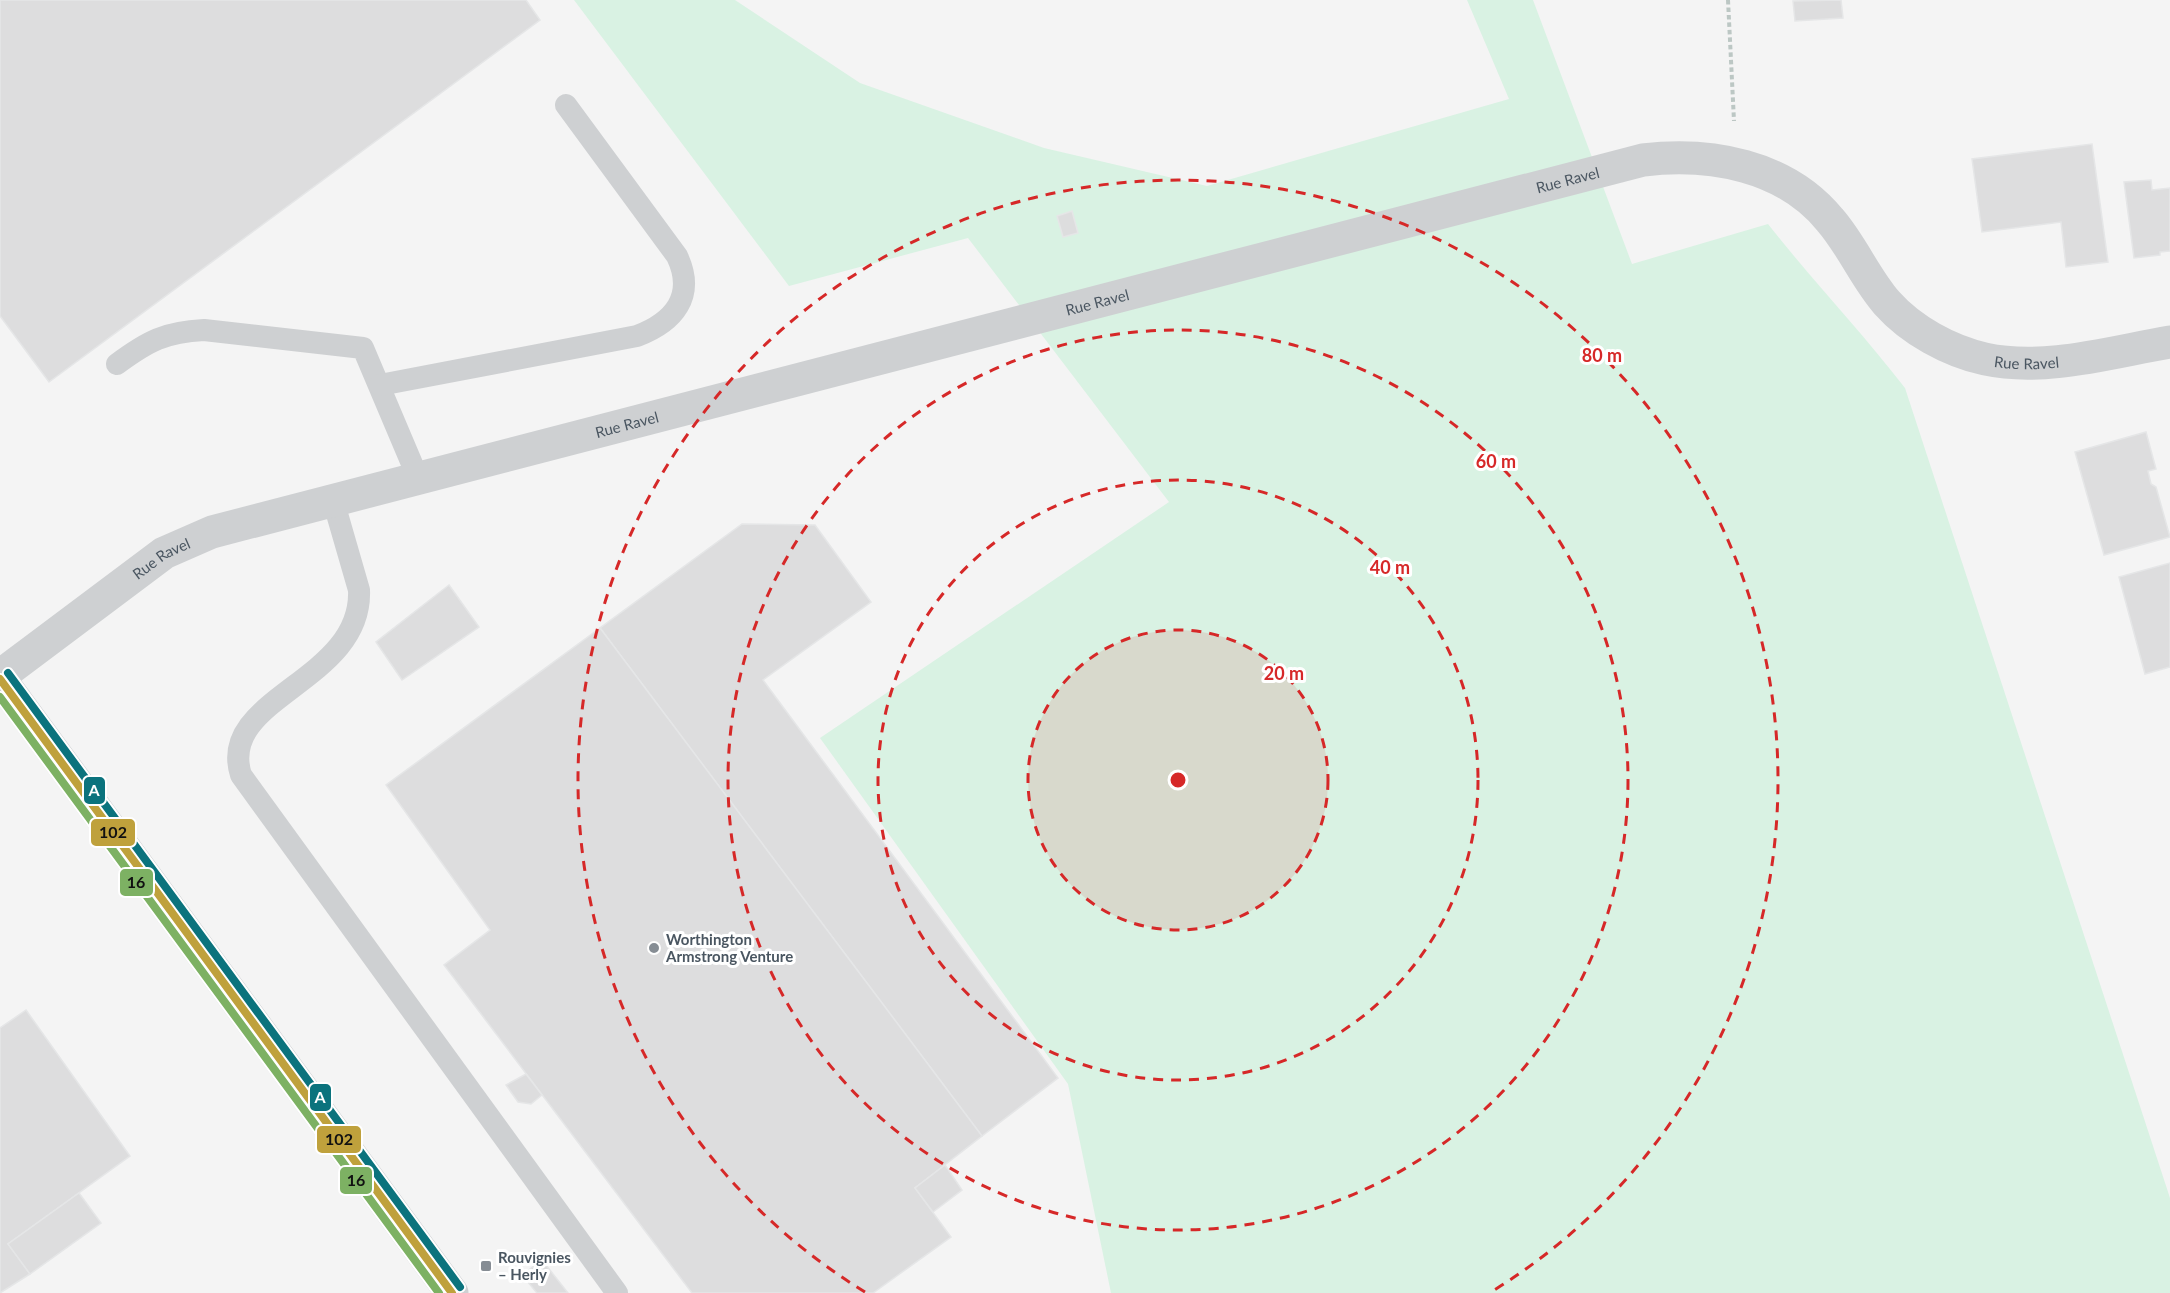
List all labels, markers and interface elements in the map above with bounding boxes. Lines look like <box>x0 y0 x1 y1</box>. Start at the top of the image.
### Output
street label: Rue Ravel <box>1534 163 1601 196</box>
street label: Rue Ravel <box>1064 285 1131 319</box>
text: 80 m <box>1582 344 1622 366</box>
street label: Rue Ravel <box>1993 352 2060 372</box>
street label: Rue Ravel <box>593 407 660 441</box>
text: 60 m <box>1476 450 1516 472</box>
street label: Rue Ravel <box>129 534 193 583</box>
text: 40 m <box>1370 556 1410 578</box>
text: 20 m <box>1264 662 1304 684</box>
centre of rings <box>1168 770 1188 790</box>
line badge: A <box>83 776 106 805</box>
text: A <box>87 780 100 799</box>
line badge: 102 <box>90 818 136 847</box>
text: 102 <box>99 822 127 841</box>
line badge: 16 <box>119 868 154 897</box>
text: 16 <box>127 872 145 891</box>
place label: Worthington Armstrong Venture <box>665 930 793 965</box>
marker: Worthington Armstrong Venture <box>647 941 661 955</box>
line badge: A <box>309 1083 332 1112</box>
text: A <box>313 1087 326 1106</box>
line badge: 102 <box>316 1125 362 1154</box>
text: 102 <box>325 1129 353 1148</box>
line badge: 16 <box>339 1166 373 1195</box>
text: 16 <box>347 1170 365 1189</box>
place label: Rouvignies – Herly <box>498 1248 571 1283</box>
marker: Rouvignies – Herly <box>479 1259 493 1273</box>

